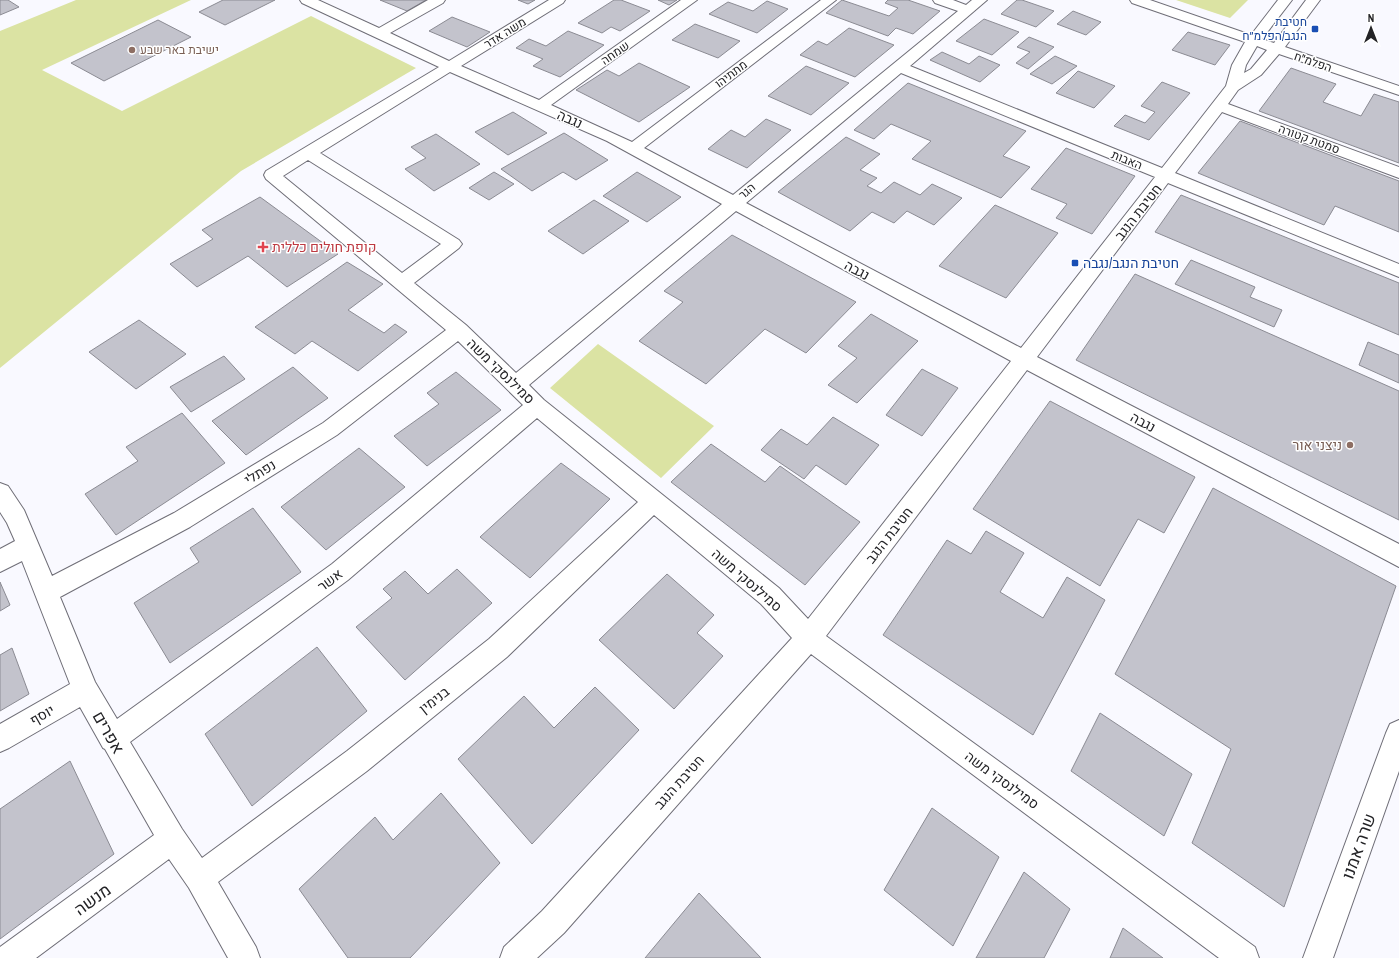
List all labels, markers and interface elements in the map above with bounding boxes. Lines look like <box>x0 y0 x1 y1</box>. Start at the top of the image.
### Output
north arrow <box>1351 8 1391 48</box>
text: N <box>1368 11 1374 25</box>
street label: משה אדר <box>481 14 529 52</box>
place label: חטיבת הנגב/הפלמ״ח <box>1242 14 1307 44</box>
marker: חטיבת הנגב/הפלמ״ח <box>1310 24 1320 34</box>
street label: שמחה <box>598 37 632 69</box>
place label: ישיבת באר שבע <box>140 42 219 58</box>
marker: ישיבת באר שבע <box>127 45 137 55</box>
street label: הפלמ"ח <box>1292 48 1334 76</box>
street label: מתתיהו <box>711 57 751 91</box>
street label: נגבה <box>554 105 586 133</box>
street label: סמטת קטורה <box>1276 120 1342 158</box>
street label: האבות <box>1109 147 1145 173</box>
street label: הגר <box>735 179 759 203</box>
street label: חטיבת הנגב <box>1110 180 1166 244</box>
place label: קופת חולים כללית <box>272 238 377 256</box>
marker: קופת חולים כללית <box>257 241 269 253</box>
place label: חטיבת הנגב/נגבה <box>1083 254 1179 272</box>
street label: נגבה <box>841 256 873 284</box>
marker: חטיבת הנגב/נגבה <box>1070 258 1080 268</box>
street label: סמילנסקי משה <box>463 334 539 408</box>
street label: נגבה <box>1127 408 1159 436</box>
place label: ניצני אור <box>1293 436 1342 454</box>
marker: ניצני אור <box>1345 440 1355 450</box>
street label: נפתלי <box>241 455 279 489</box>
street label: חטיבת הנגב <box>861 503 917 567</box>
street label: סמילנסקי משה <box>708 544 786 616</box>
street label: אשר <box>314 565 346 595</box>
street label: בנימין <box>415 682 453 718</box>
street label: יוסף <box>26 701 58 729</box>
street label: אפרים <box>88 706 130 758</box>
street label: סמילנסקי משה <box>961 747 1043 813</box>
street label: חטיבת הנגב <box>650 751 708 813</box>
street label: שרה אמנו <box>1335 810 1381 882</box>
street label: מנשה <box>69 878 115 920</box>

